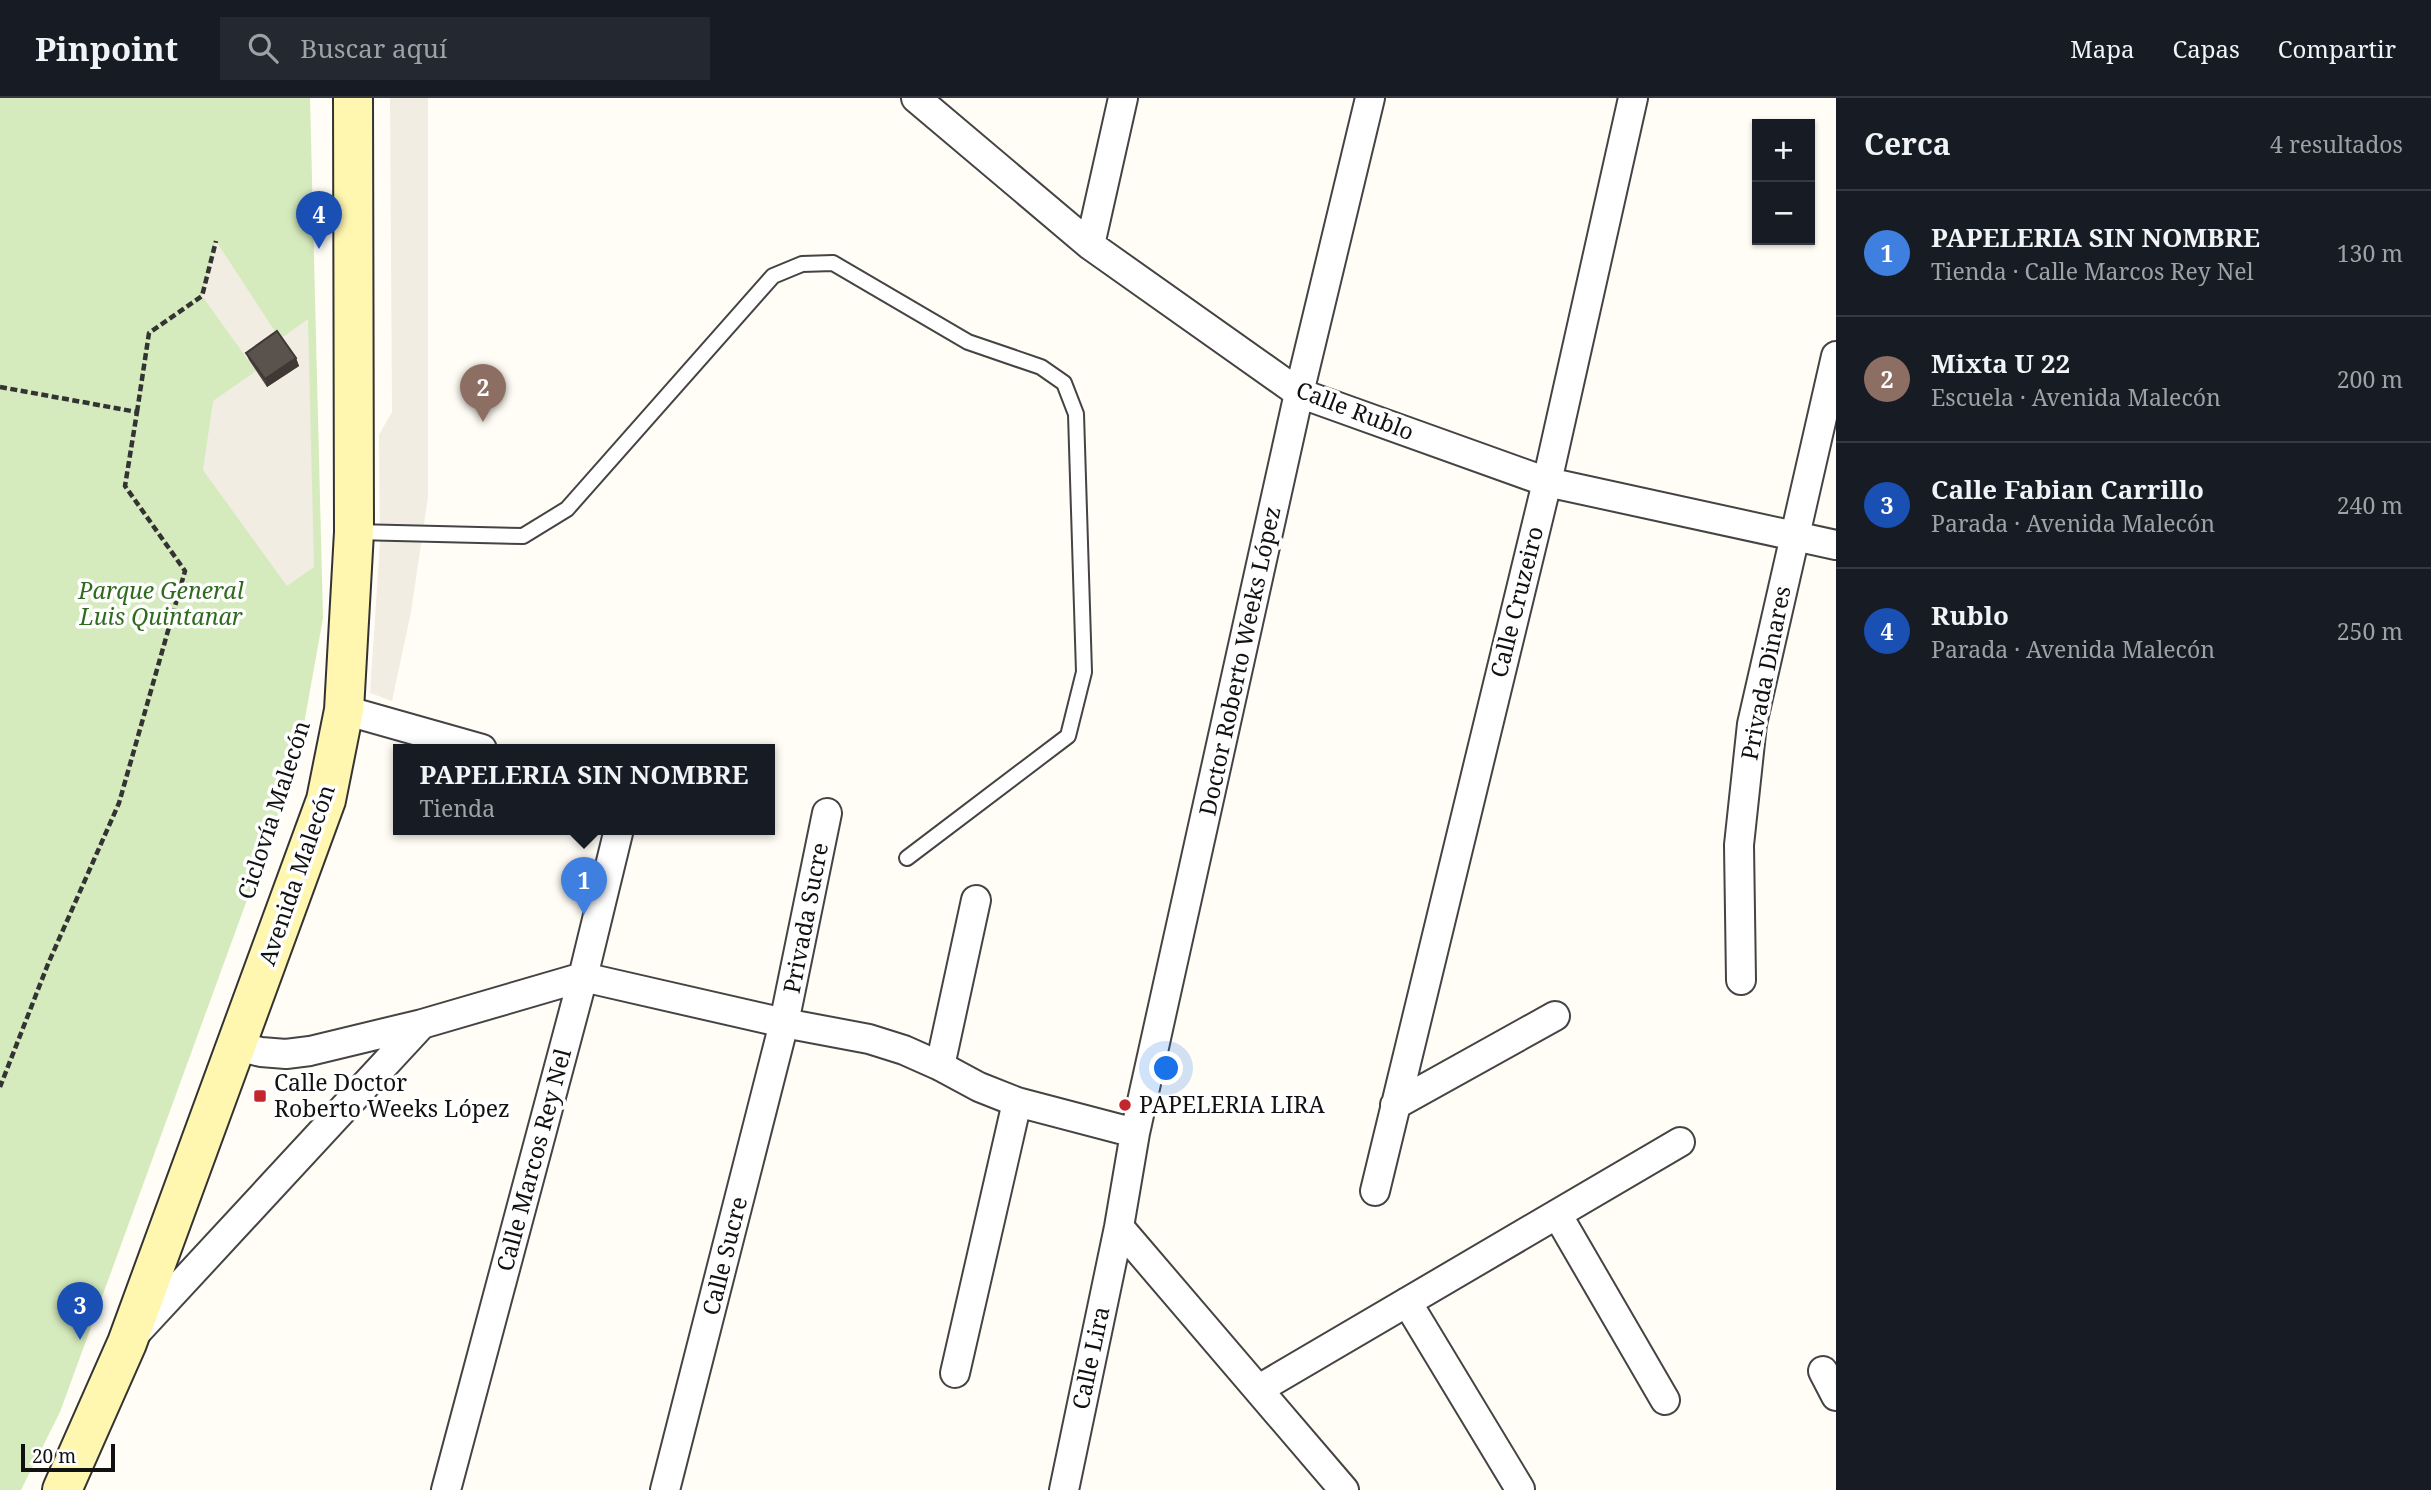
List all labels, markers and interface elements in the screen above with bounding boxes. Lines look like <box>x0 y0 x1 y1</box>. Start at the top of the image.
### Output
search box <box>220 17 710 80</box>
text: Pinpoint <box>35 26 178 71</box>
icon: search <box>244 29 282 67</box>
text: Buscar aquí <box>300 30 447 66</box>
text: Mapa <box>2070 32 2134 65</box>
text: Capas <box>2172 32 2240 65</box>
text: Compartir <box>2278 32 2396 65</box>
map controls <box>1752 119 1815 245</box>
button: + <box>1752 119 1815 182</box>
text: Cerca <box>1864 123 1951 164</box>
text: 4 resultados <box>2270 128 2403 160</box>
button: − <box>1752 182 1815 245</box>
pin: 4 <box>296 191 342 249</box>
text: PAPELERIA SIN NOMBRE <box>1931 219 2260 255</box>
text: 1 <box>1881 237 1894 269</box>
text: 130 m <box>2337 237 2403 269</box>
text: Tienda · Calle Marcos Rey Nel <box>1931 255 2254 287</box>
text: Mixta U 22 <box>1931 345 2070 381</box>
text: 2 <box>1881 363 1894 395</box>
text: 200 m <box>2337 363 2403 395</box>
pin: 2 <box>460 364 506 422</box>
street label: Calle Rublo <box>1292 373 1419 447</box>
text: Escuela · Avenida Malecón <box>1931 381 2221 413</box>
text: Calle Fabian Carrillo <box>1931 471 2204 507</box>
text: 3 <box>1881 489 1894 521</box>
text: 240 m <box>2337 489 2403 521</box>
street label: Doctor Roberto Weeks López <box>1191 503 1287 818</box>
text: Parada · Avenida Malecón <box>1931 507 2215 539</box>
street label: Calle Cruzeiro <box>1482 523 1550 681</box>
park label: Parque General Luis Quintanar <box>77 574 244 632</box>
street label: Privada Dinares <box>1732 583 1798 763</box>
text: Rublo <box>1931 597 2009 633</box>
text: 4 <box>1881 615 1894 647</box>
text: 250 m <box>2337 615 2403 647</box>
text: Parada · Avenida Malecón <box>1931 633 2215 665</box>
street label: Ciclovía Malecón <box>229 716 317 903</box>
popup <box>393 744 775 835</box>
text: PAPELERIA SIN NOMBRE <box>419 756 749 792</box>
street label: Avenida Malecón <box>250 780 342 969</box>
text: Tienda <box>419 792 495 824</box>
street label: Privada Sucre <box>775 840 835 996</box>
pin: 1 <box>561 857 607 915</box>
street label: Calle Marcos Rey Nel <box>488 1045 578 1275</box>
your location <box>1149 1051 1183 1085</box>
place label: Calle Doctor Roberto Weeks López <box>274 1066 510 1124</box>
marker: Calle Doctor Roberto Weeks López <box>252 1088 268 1104</box>
place label: PAPELERIA LIRA <box>1139 1088 1325 1120</box>
marker: PAPELERIA LIRA <box>1117 1097 1133 1113</box>
street label: Calle Sucre <box>694 1193 754 1318</box>
pin: 3 <box>57 1282 103 1340</box>
street label: Calle Lira <box>1063 1303 1117 1412</box>
scale bar <box>21 1441 116 1473</box>
text: 20 m <box>32 1443 76 1469</box>

